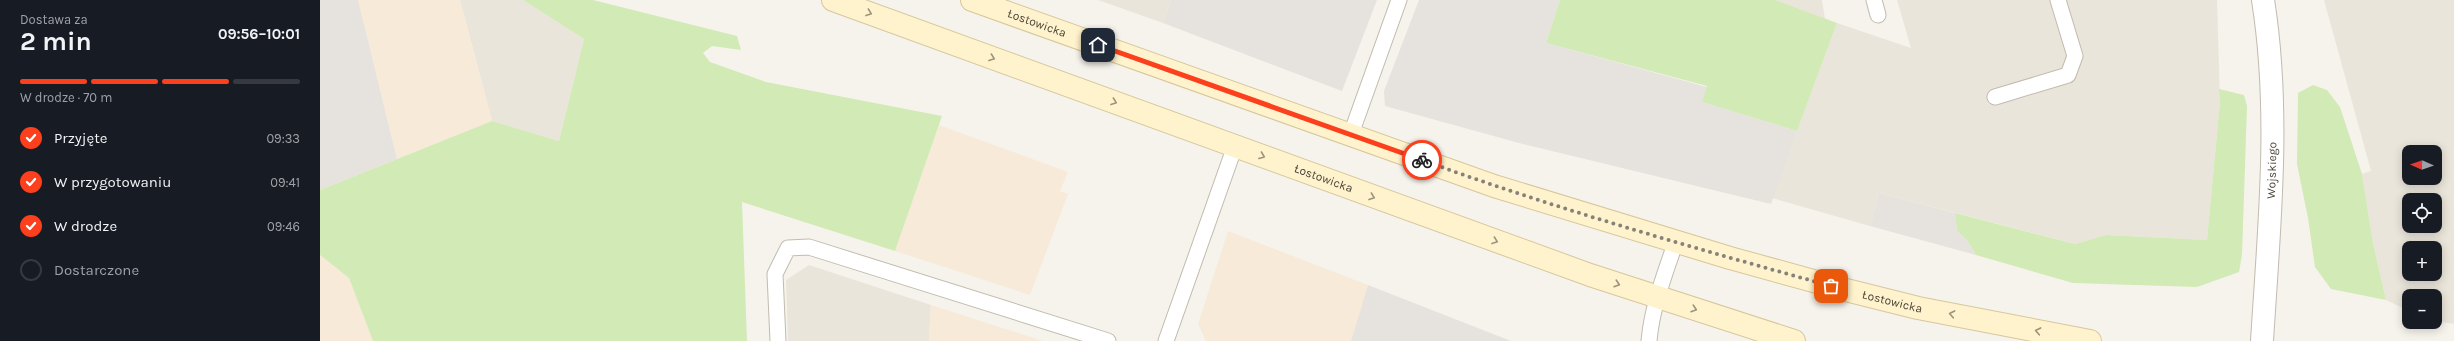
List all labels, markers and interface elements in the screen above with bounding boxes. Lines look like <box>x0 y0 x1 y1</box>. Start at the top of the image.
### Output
street label: Łostowicka <box>1006 6 1068 40</box>
one-way arrow <box>866 9 873 17</box>
text: Dostawa za <box>20 12 88 27</box>
text: 09:56–10:01 <box>218 25 300 43</box>
text: 2 min <box>20 26 92 57</box>
pin <box>1081 28 1115 62</box>
icon: home <box>1087 34 1109 56</box>
one-way arrow <box>988 53 995 61</box>
text: W drodze · 70 m <box>20 90 112 105</box>
one-way arrow <box>1110 97 1117 106</box>
icon: check <box>20 127 42 149</box>
text: Przyjęte <box>54 129 108 147</box>
text: 09:33 <box>266 131 300 146</box>
courier <box>1402 140 1442 180</box>
street label: Wojskiego <box>2264 142 2279 199</box>
north arrow <box>2402 145 2442 185</box>
map controls <box>2402 145 2442 329</box>
icon: bike <box>1411 149 1433 171</box>
one-way arrow <box>1259 152 1266 160</box>
street label: Łostowicka <box>1292 161 1355 195</box>
icon: check <box>20 171 42 193</box>
text: W przygotowaniu <box>54 173 171 191</box>
text: 09:41 <box>270 175 300 190</box>
one-way arrow <box>1369 192 1376 200</box>
button: locate <box>2402 193 2442 233</box>
icon: check <box>20 215 42 237</box>
text: W drodze <box>54 217 117 235</box>
text: 09:46 <box>267 219 300 234</box>
one-way arrow <box>1491 236 1498 244</box>
button: + <box>2402 241 2442 281</box>
text: Dostarczone <box>54 261 139 279</box>
pin <box>1814 269 1848 303</box>
icon: bag <box>1820 275 1842 297</box>
one-way arrow <box>1614 279 1621 288</box>
street label: Łostowicka <box>1861 287 1924 316</box>
button: − <box>2402 289 2442 329</box>
one-way arrow <box>1691 304 1698 313</box>
one-way arrow <box>1948 311 1955 319</box>
one-way arrow <box>2035 327 2041 336</box>

